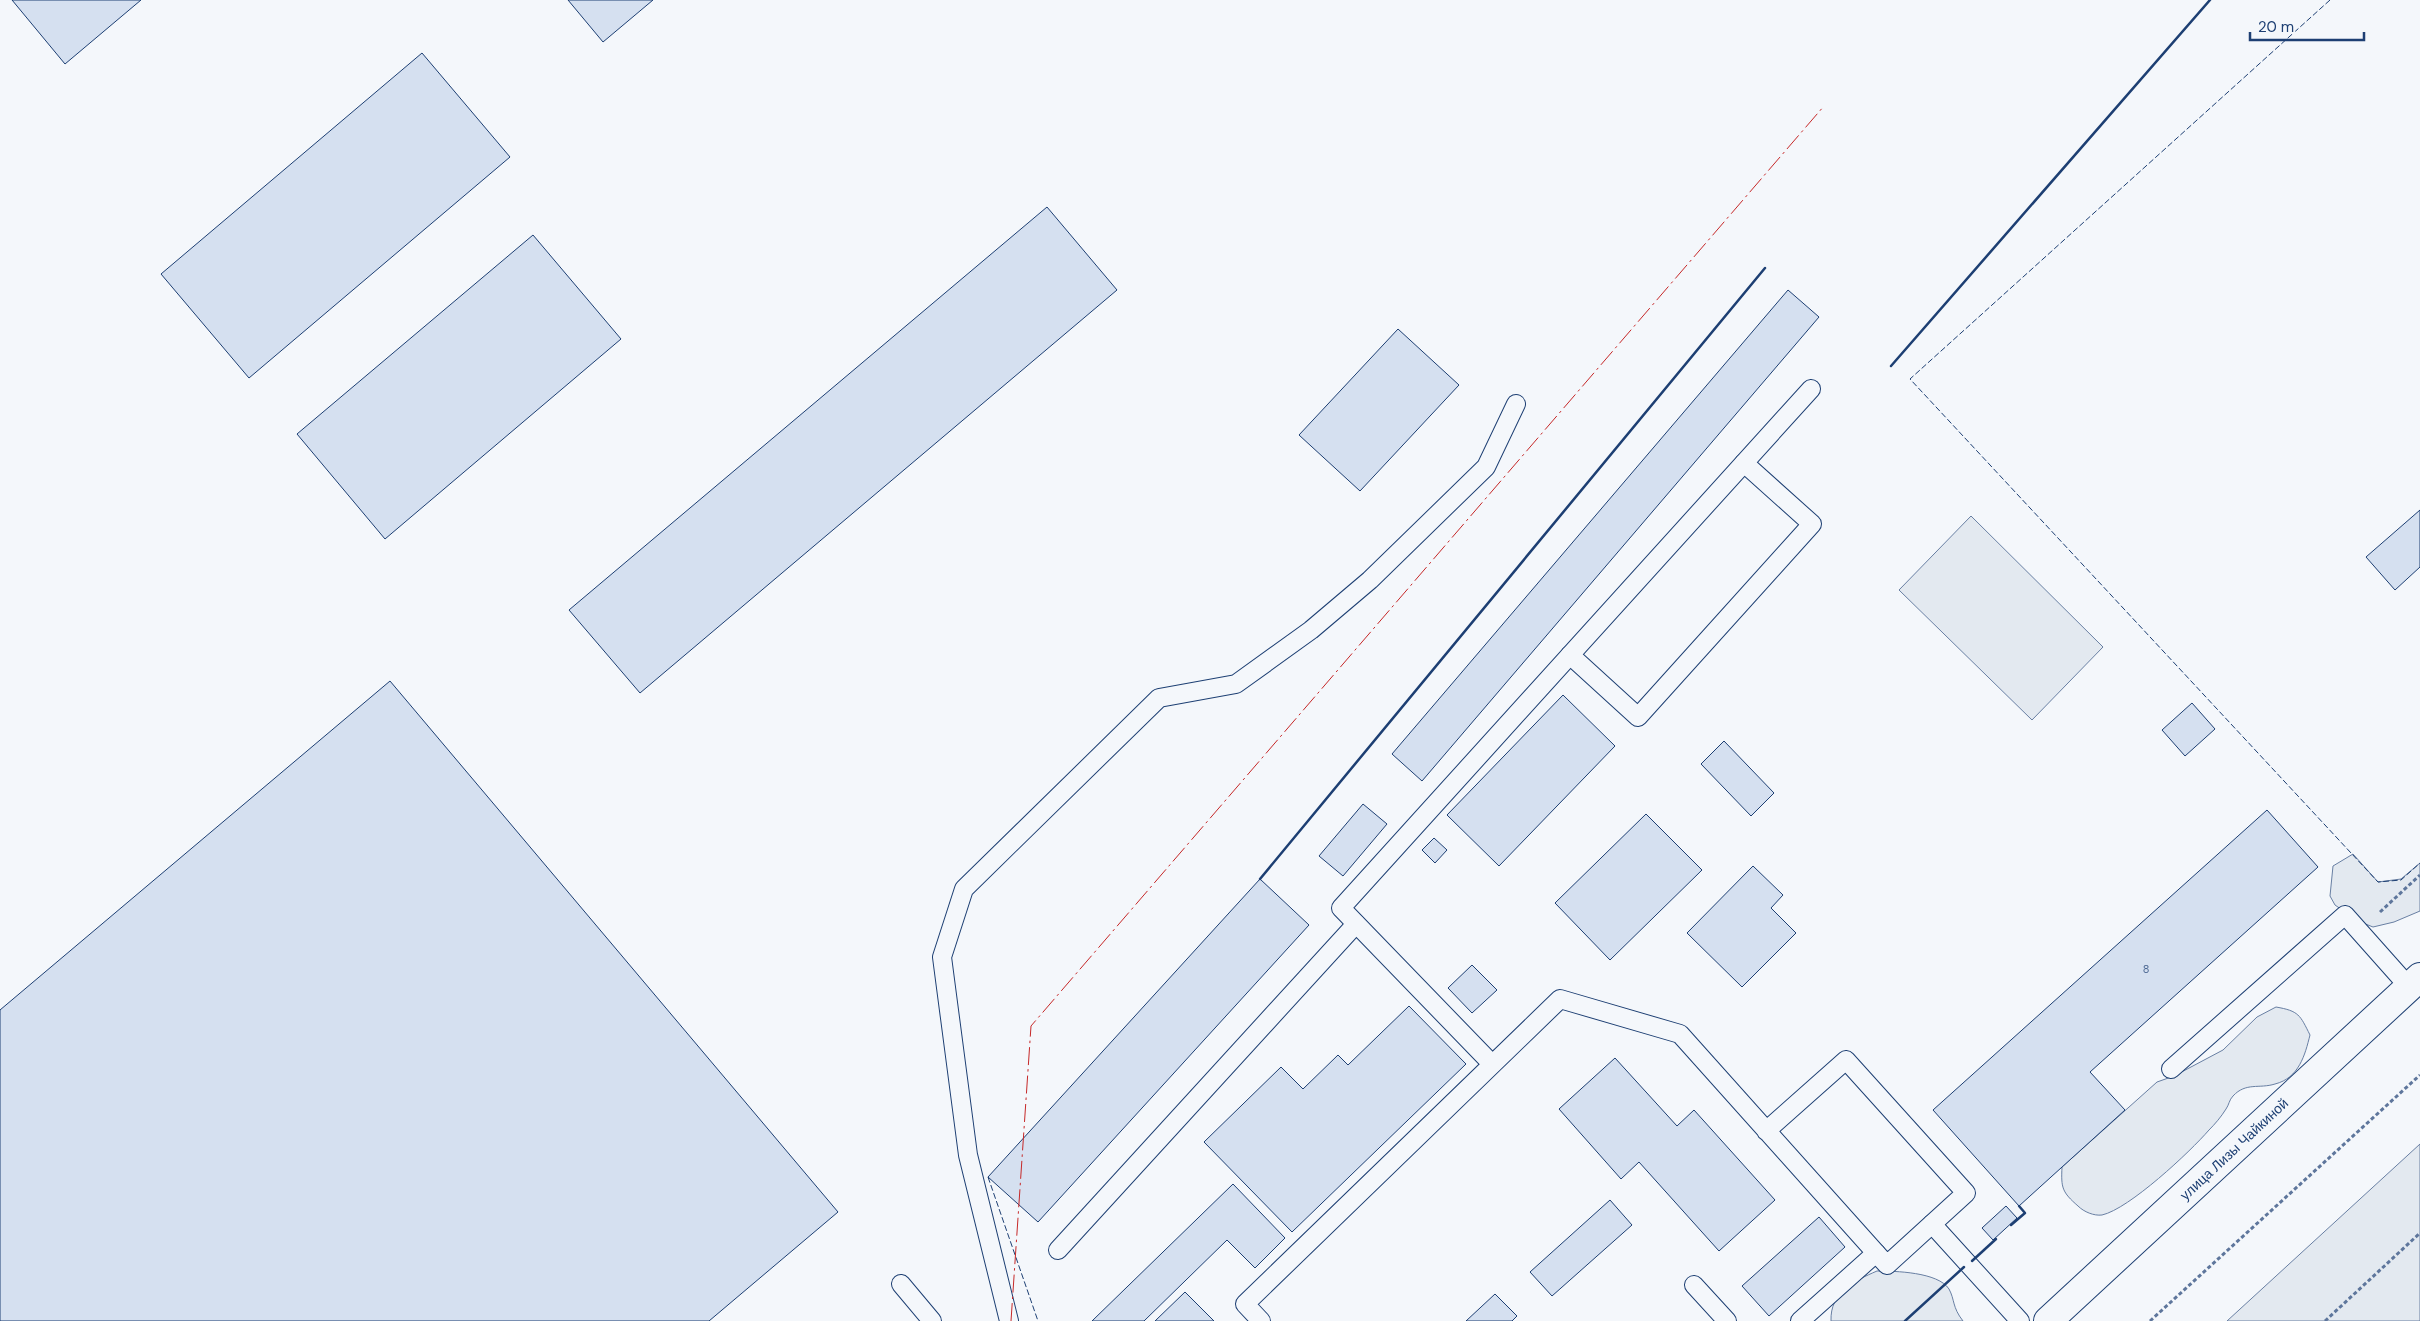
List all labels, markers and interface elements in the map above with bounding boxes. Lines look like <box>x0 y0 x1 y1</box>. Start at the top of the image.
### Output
scale bar <box>2250 10 2364 42</box>
text: 20 m <box>2258 17 2294 37</box>
house number: 8 <box>2143 962 2149 976</box>
street label: улица Лизы Чайкиной <box>2176 1094 2292 1204</box>

